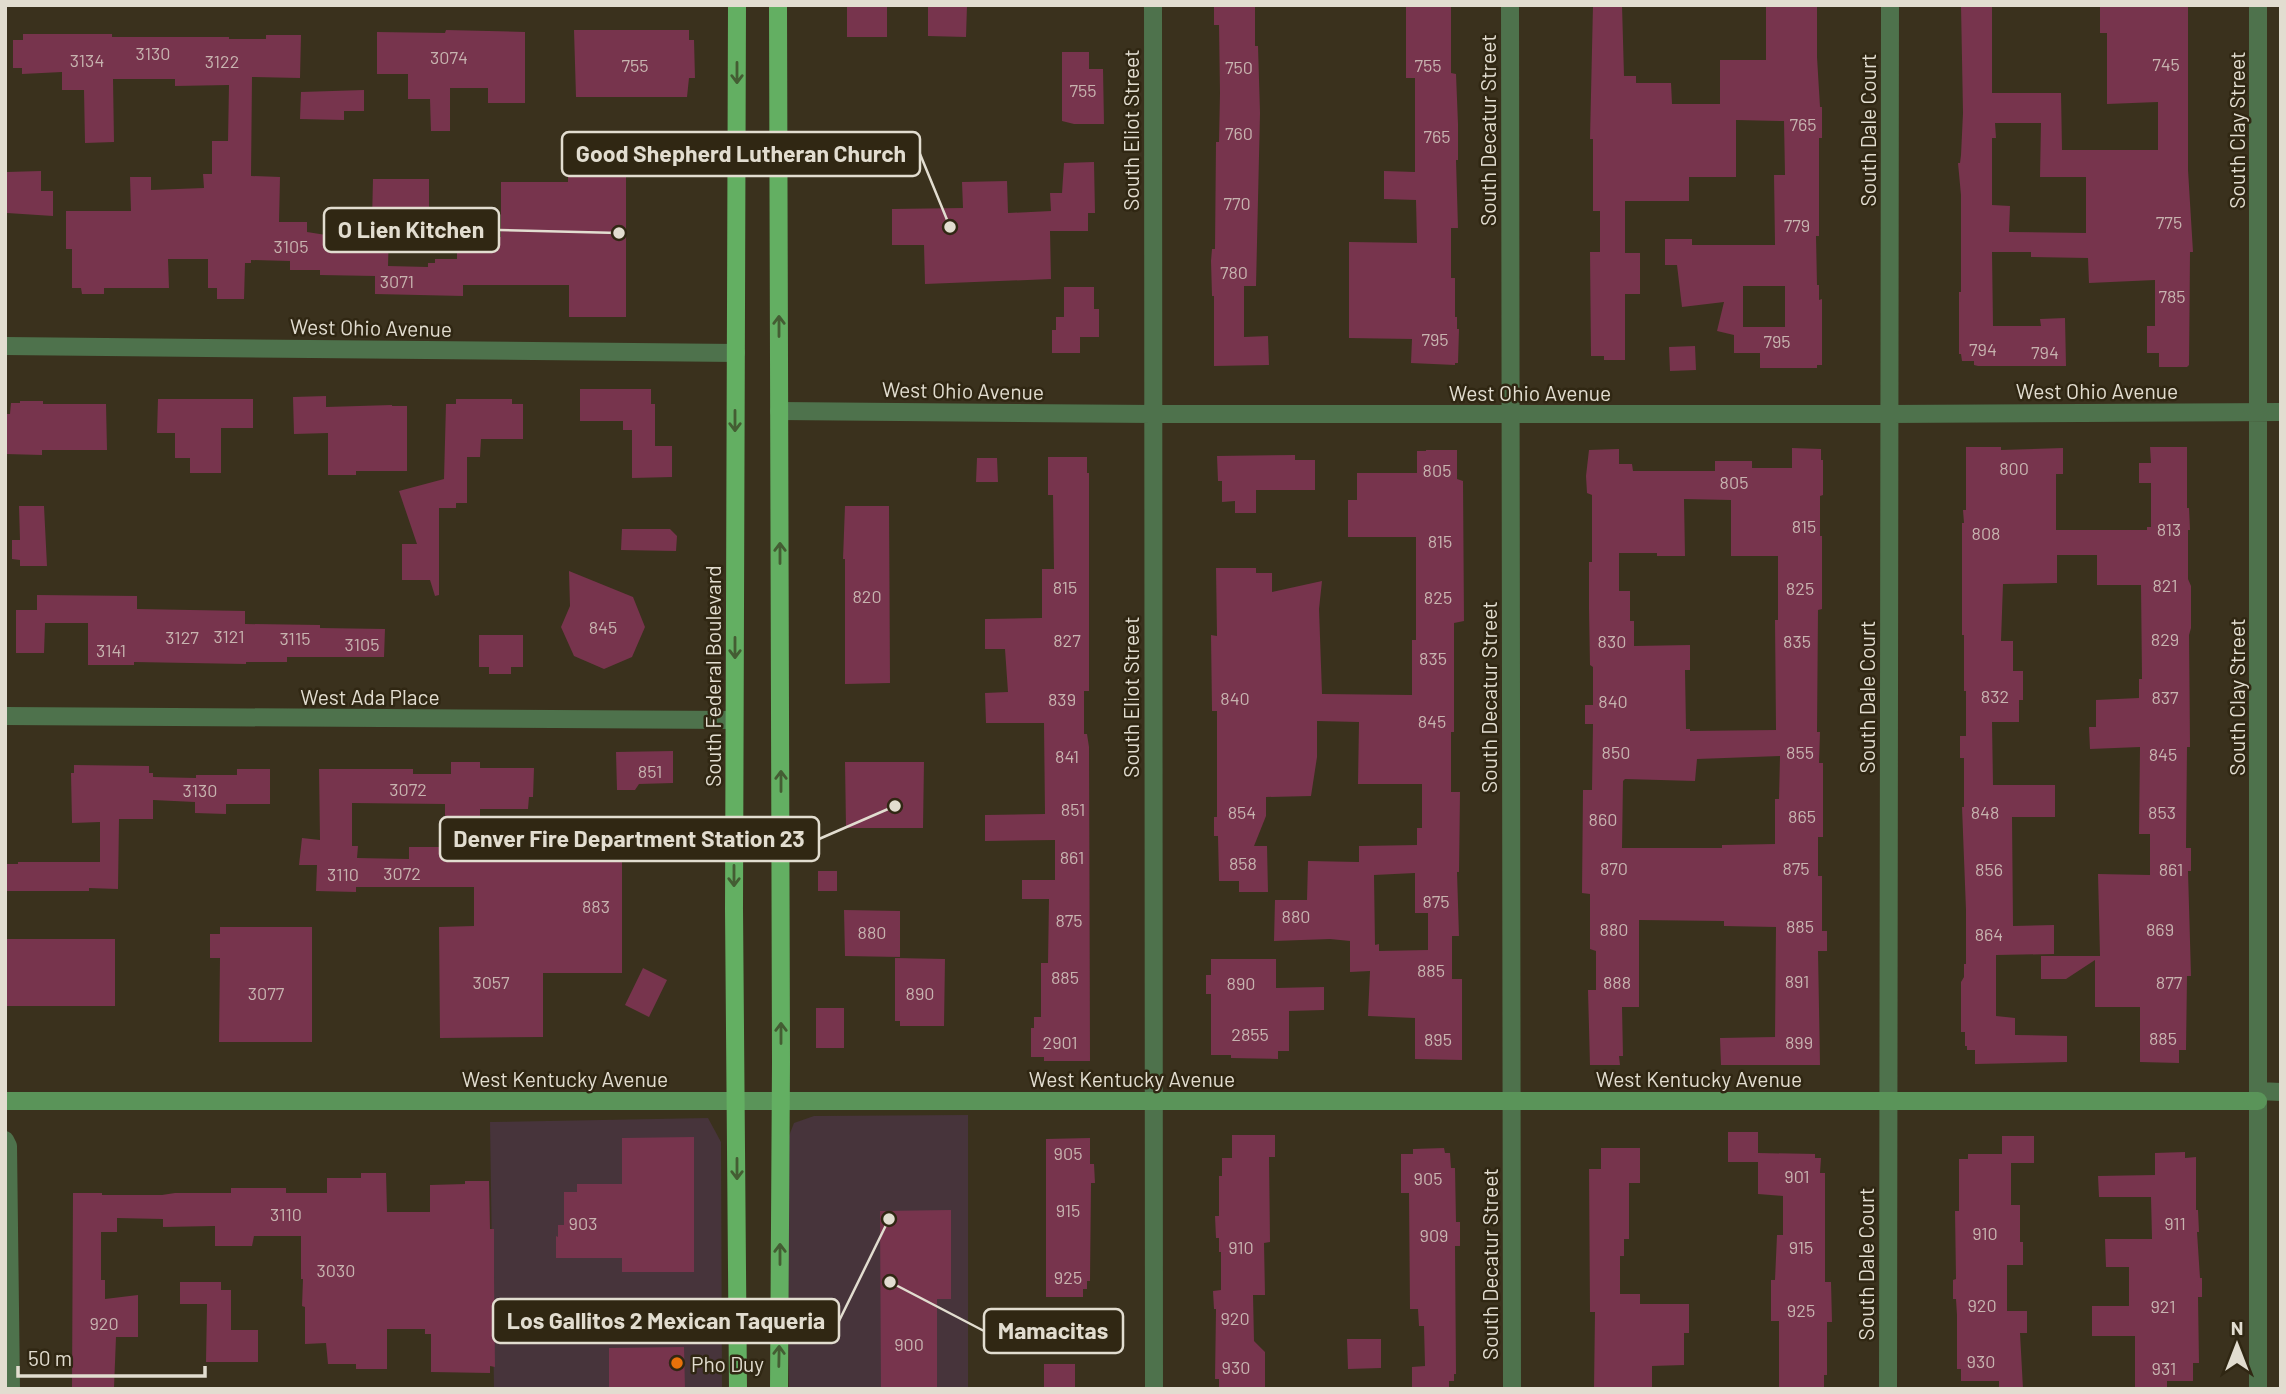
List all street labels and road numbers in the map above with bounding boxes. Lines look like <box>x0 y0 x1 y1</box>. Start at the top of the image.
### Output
street label: South Decatur Street <box>1475 34 1500 226</box>
street label: South Eliot Street <box>1118 49 1143 211</box>
street label: South Clay Street <box>2224 51 2249 209</box>
street label: South Dale Court <box>1855 54 1880 206</box>
street label: West Ohio Avenue <box>290 313 452 341</box>
street label: West Ohio Avenue <box>882 376 1044 404</box>
street label: West Ohio Avenue <box>2016 378 2178 403</box>
street label: West Ohio Avenue <box>1449 380 1611 405</box>
street label: South Federal Boulevard <box>700 565 725 787</box>
street label: South Decatur Street <box>1476 601 1501 793</box>
street label: South Eliot Street <box>1118 616 1143 778</box>
street label: South Clay Street <box>2224 618 2249 776</box>
street label: South Dale Court <box>1854 621 1879 773</box>
street label: West Ada Place <box>300 684 440 709</box>
street label: West Kentucky Avenue <box>462 1066 668 1091</box>
street label: West Kentucky Avenue <box>1029 1066 1235 1091</box>
street label: West Kentucky Avenue <box>1596 1066 1802 1091</box>
street label: South Decatur Street <box>1477 1168 1502 1360</box>
street label: South Dale Court <box>1853 1188 1878 1340</box>

